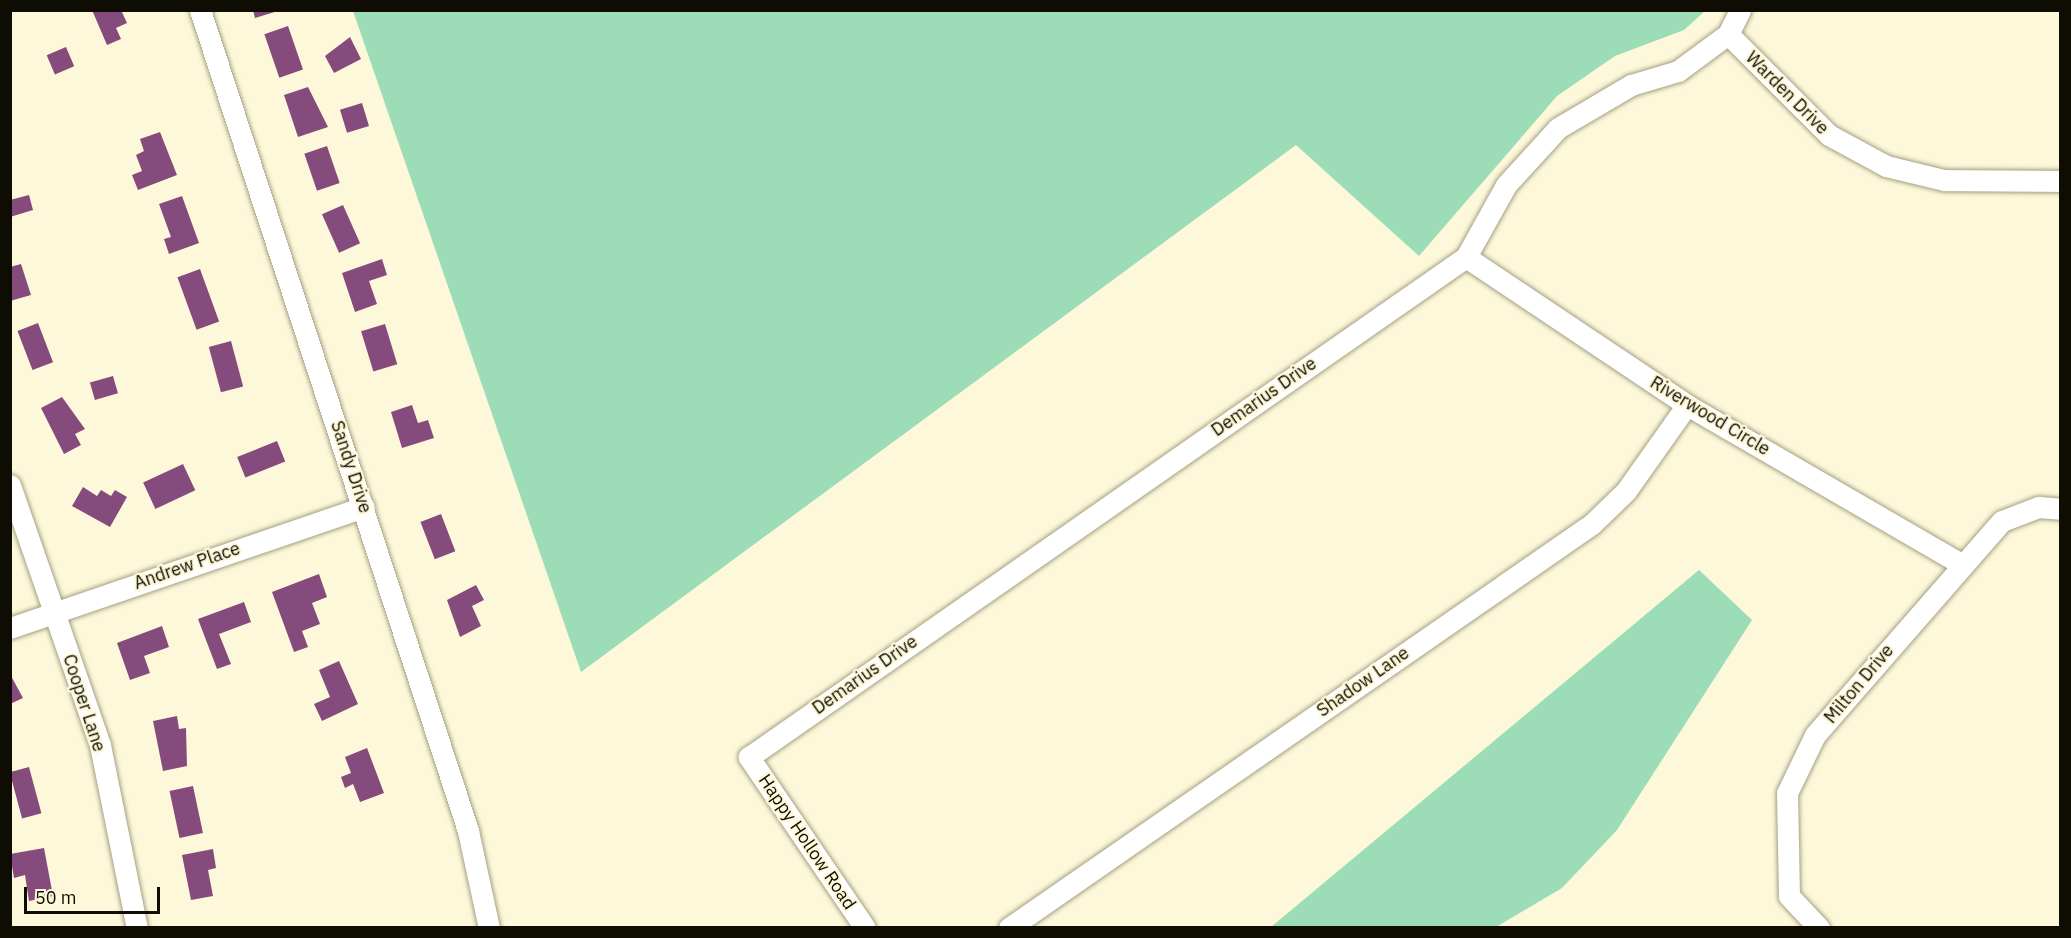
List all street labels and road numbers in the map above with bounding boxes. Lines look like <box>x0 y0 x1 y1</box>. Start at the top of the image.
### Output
street label: Warden Drive <box>1741 47 1833 139</box>
street label: Demarius Drive <box>1207 353 1321 441</box>
street label: Riverwood Circle <box>1646 372 1774 460</box>
street label: Sandy Drive <box>326 418 376 516</box>
street label: Andrew Place <box>131 538 243 594</box>
street label: Demarius Drive <box>808 631 922 719</box>
street label: Milton Drive <box>1820 640 1898 728</box>
street label: Shadow Lane <box>1313 642 1413 722</box>
street label: Cooper Lane <box>58 652 110 754</box>
street label: Happy Hollow Road <box>754 770 860 914</box>

